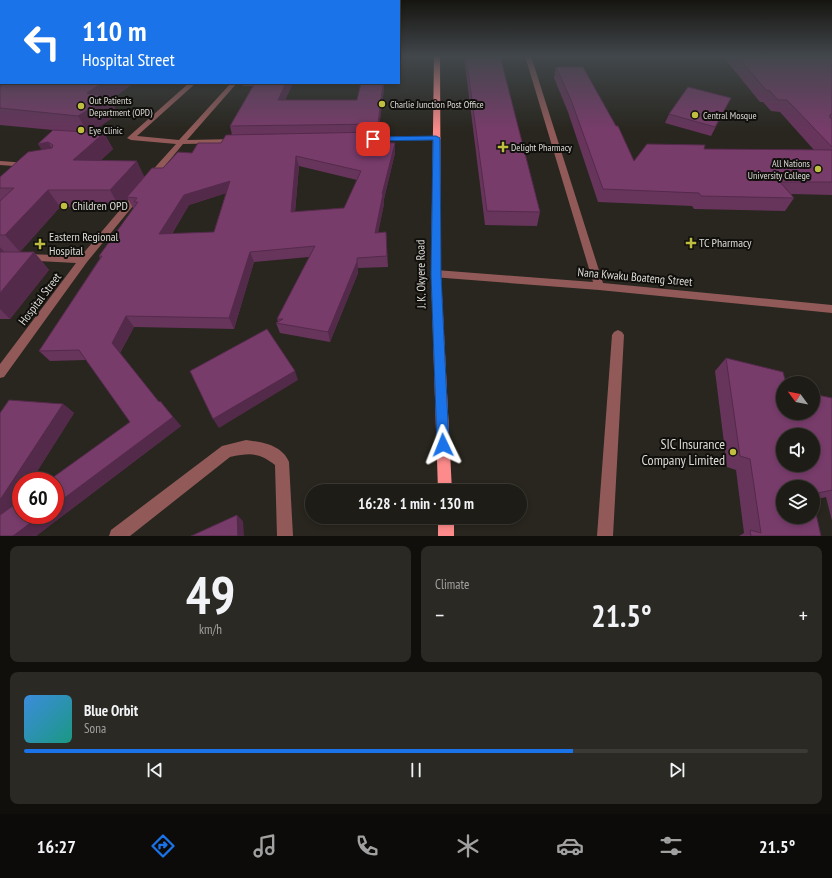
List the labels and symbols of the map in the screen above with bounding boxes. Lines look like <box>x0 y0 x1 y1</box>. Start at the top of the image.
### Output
place label: Out Patients Department (OPD) <box>89 94 153 119</box>
place label: Charlie Junction Post Office <box>390 98 484 111</box>
marker: Charlie Junction Post Office <box>377 99 387 109</box>
marker: Out Patients Department (OPD) <box>76 101 86 111</box>
place label: Central Mosque <box>703 109 757 122</box>
marker: Central Mosque <box>690 110 700 120</box>
pin <box>356 122 390 156</box>
place label: Eye Clinic <box>89 124 123 137</box>
marker: Eye Clinic <box>76 125 86 135</box>
place label: Delight Pharmacy <box>511 141 572 154</box>
marker: Delight Pharmacy <box>498 142 508 152</box>
place label: All Nations University College <box>748 157 811 182</box>
marker: All Nations University College <box>813 164 823 174</box>
place label: Children OPD <box>72 198 128 213</box>
marker: Children OPD <box>59 201 69 211</box>
place label: Eastern Regional Hospital <box>49 229 118 258</box>
place label: TC Pharmacy <box>699 235 752 250</box>
marker: Eastern Regional Hospital <box>34 238 46 250</box>
marker: TC Pharmacy <box>686 238 696 248</box>
street label: J. K. Okyere Road <box>412 240 429 309</box>
street label: Nana Kwaku Boateng Street <box>577 264 694 289</box>
street label: Hospital Street <box>15 269 65 328</box>
north arrow <box>776 376 820 420</box>
position arrow <box>422 424 464 466</box>
place label: SIC Insurance Company Limited <box>642 435 725 469</box>
marker: SIC Insurance Company Limited <box>728 447 738 457</box>
speed limit sign: 60 <box>12 472 64 524</box>

